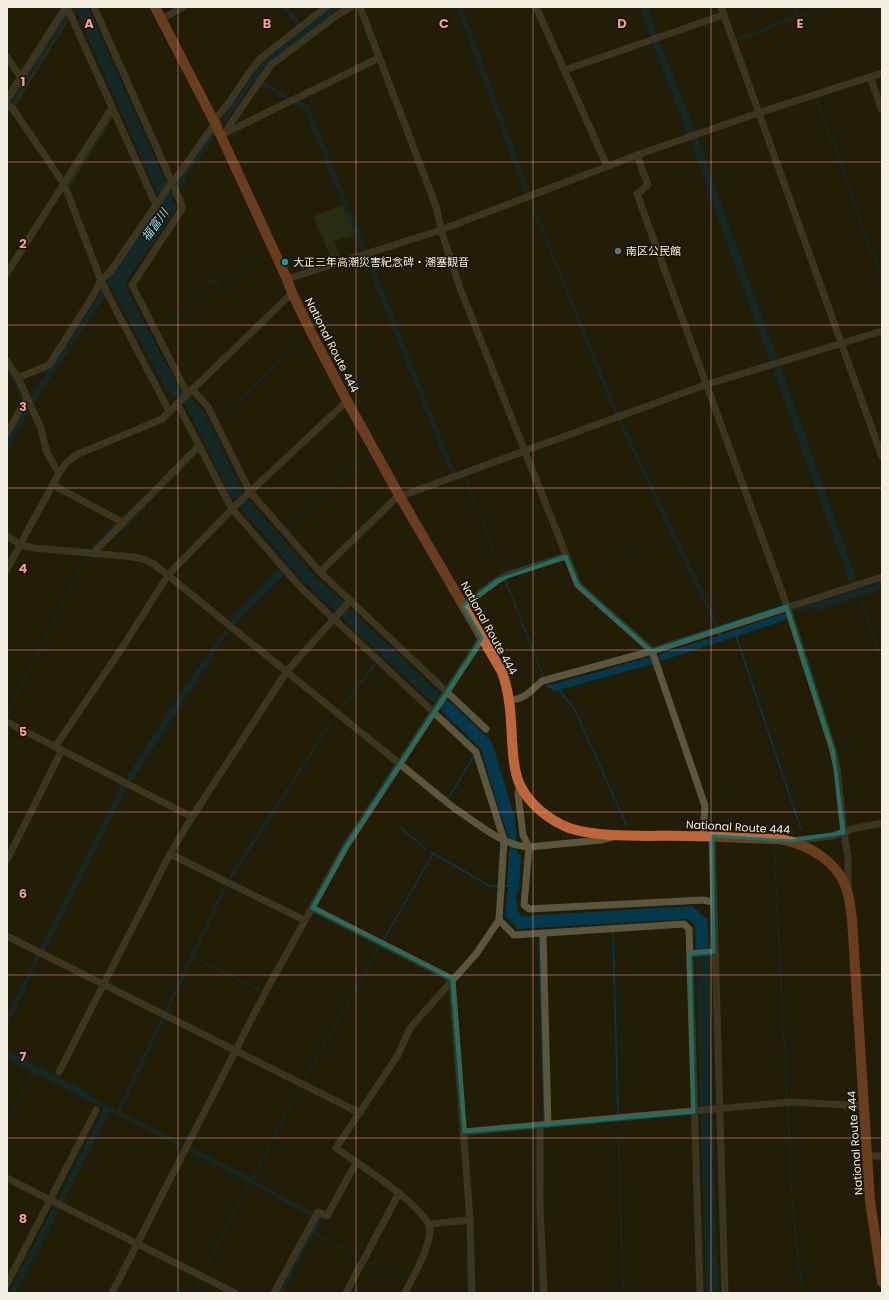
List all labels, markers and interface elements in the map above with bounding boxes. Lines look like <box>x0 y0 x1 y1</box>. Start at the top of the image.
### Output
text: A <box>84 14 94 33</box>
text: B <box>263 14 272 33</box>
text: C <box>439 14 449 33</box>
text: D <box>617 14 627 33</box>
text: E <box>796 14 804 33</box>
text: 1 <box>21 72 25 91</box>
water label: 福富川 <box>137 204 173 244</box>
text: 2 <box>19 234 27 253</box>
place label: 南区公民館 <box>626 243 681 259</box>
marker: 南区公民館 <box>613 246 623 256</box>
place label: 大正三年高潮災害紀念碑・潮塞観音 <box>293 254 469 270</box>
marker: 大正三年高潮災害紀念碑・潮塞観音 <box>280 257 290 267</box>
street label: National Route 444 <box>301 295 363 395</box>
text: 3 <box>19 397 27 416</box>
text: 4 <box>19 559 28 578</box>
street label: National Route 444 <box>457 578 521 678</box>
text: 5 <box>19 722 27 741</box>
street label: National Route 444 <box>685 816 791 838</box>
text: 6 <box>19 884 27 903</box>
text: 7 <box>20 1047 27 1066</box>
street label: National Route 444 <box>843 1090 867 1196</box>
text: 8 <box>19 1209 27 1228</box>

